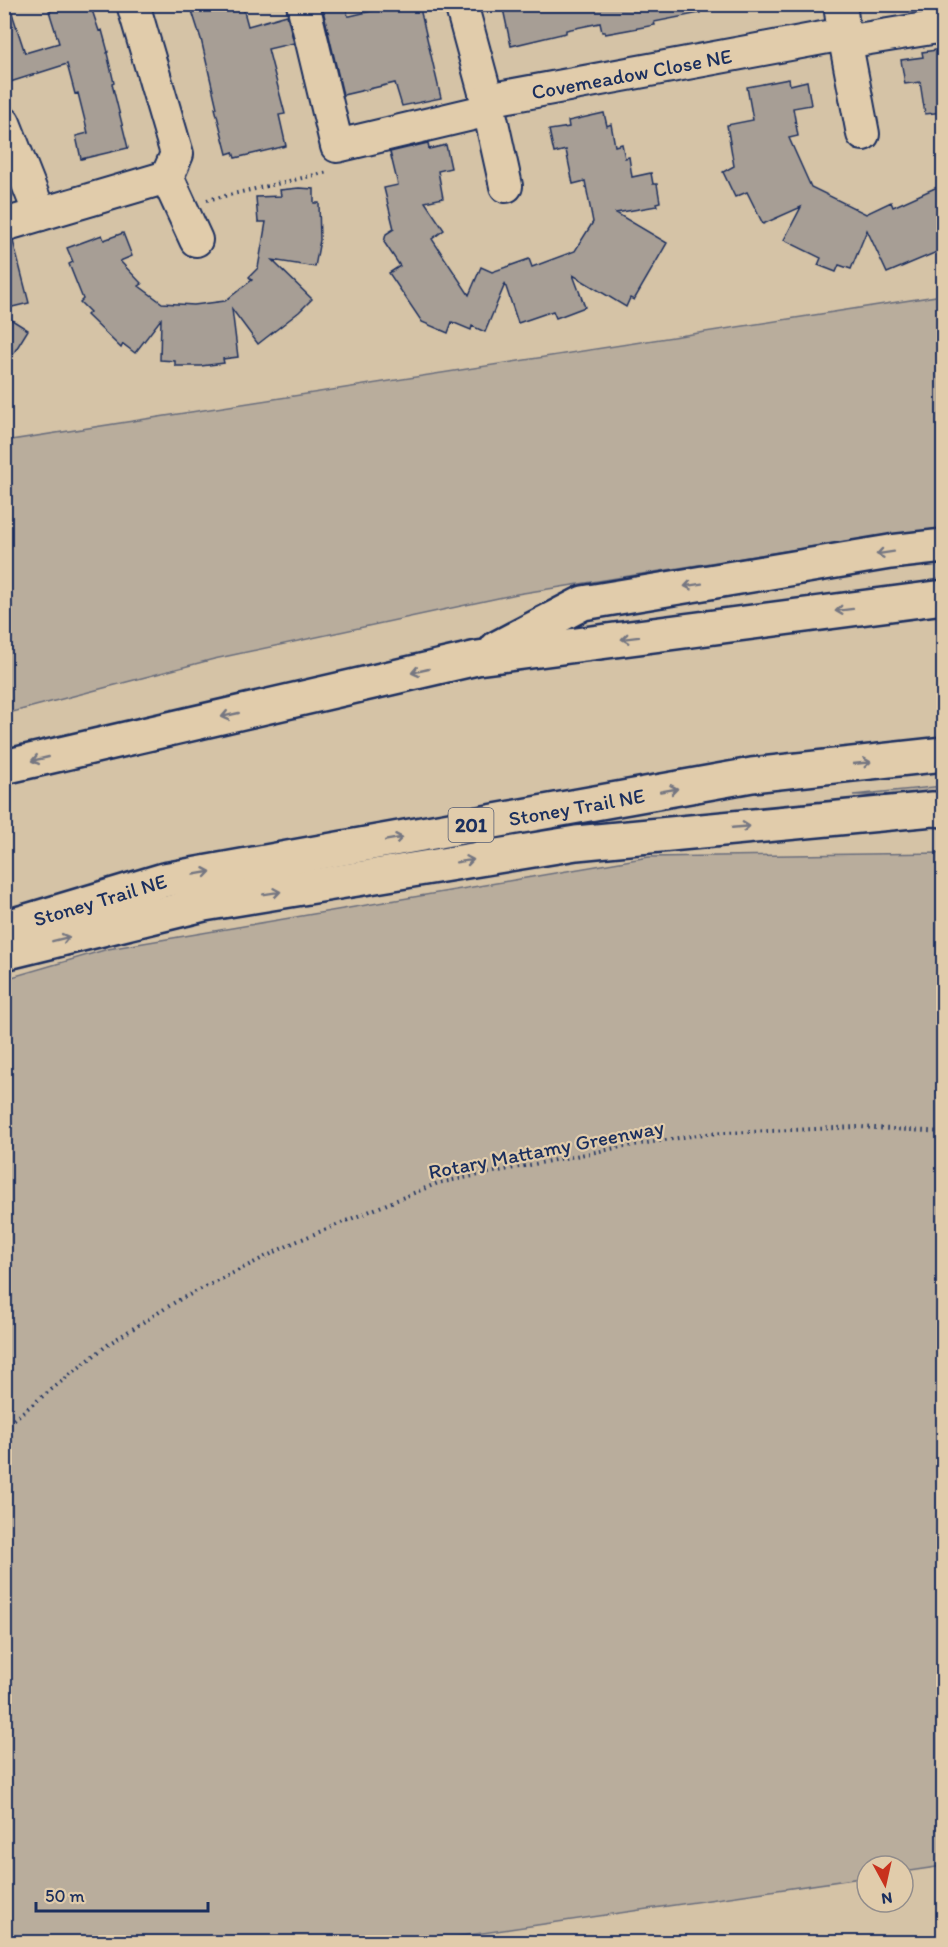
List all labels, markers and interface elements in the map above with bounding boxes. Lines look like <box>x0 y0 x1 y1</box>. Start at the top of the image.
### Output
street label: Covemeadow Close NE <box>529 43 734 104</box>
one-way arrow <box>876 548 896 559</box>
one-way arrow <box>684 579 703 590</box>
one-way arrow <box>834 605 854 616</box>
one-way arrow <box>620 633 640 644</box>
one-way arrow <box>411 666 430 678</box>
one-way arrow <box>221 710 240 721</box>
one-way arrow <box>31 753 50 765</box>
one-way arrow <box>852 757 872 768</box>
street label: Stoney Trail NE <box>506 782 646 831</box>
one-way arrow <box>659 784 678 795</box>
road number: 201 <box>448 808 494 842</box>
one-way arrow <box>731 821 751 832</box>
one-way arrow <box>384 833 404 844</box>
one-way arrow <box>454 855 474 866</box>
one-way arrow <box>192 867 212 878</box>
street label: Stoney Trail NE <box>30 868 169 931</box>
one-way arrow <box>262 887 282 898</box>
one-way arrow <box>52 932 71 944</box>
street label: Rotary Mattamy Greenway <box>426 1114 666 1184</box>
north arrow <box>855 1854 915 1914</box>
scale bar <box>36 1875 208 1913</box>
text: 50 m <box>45 1885 85 1907</box>
text: N <box>880 1888 894 1909</box>

